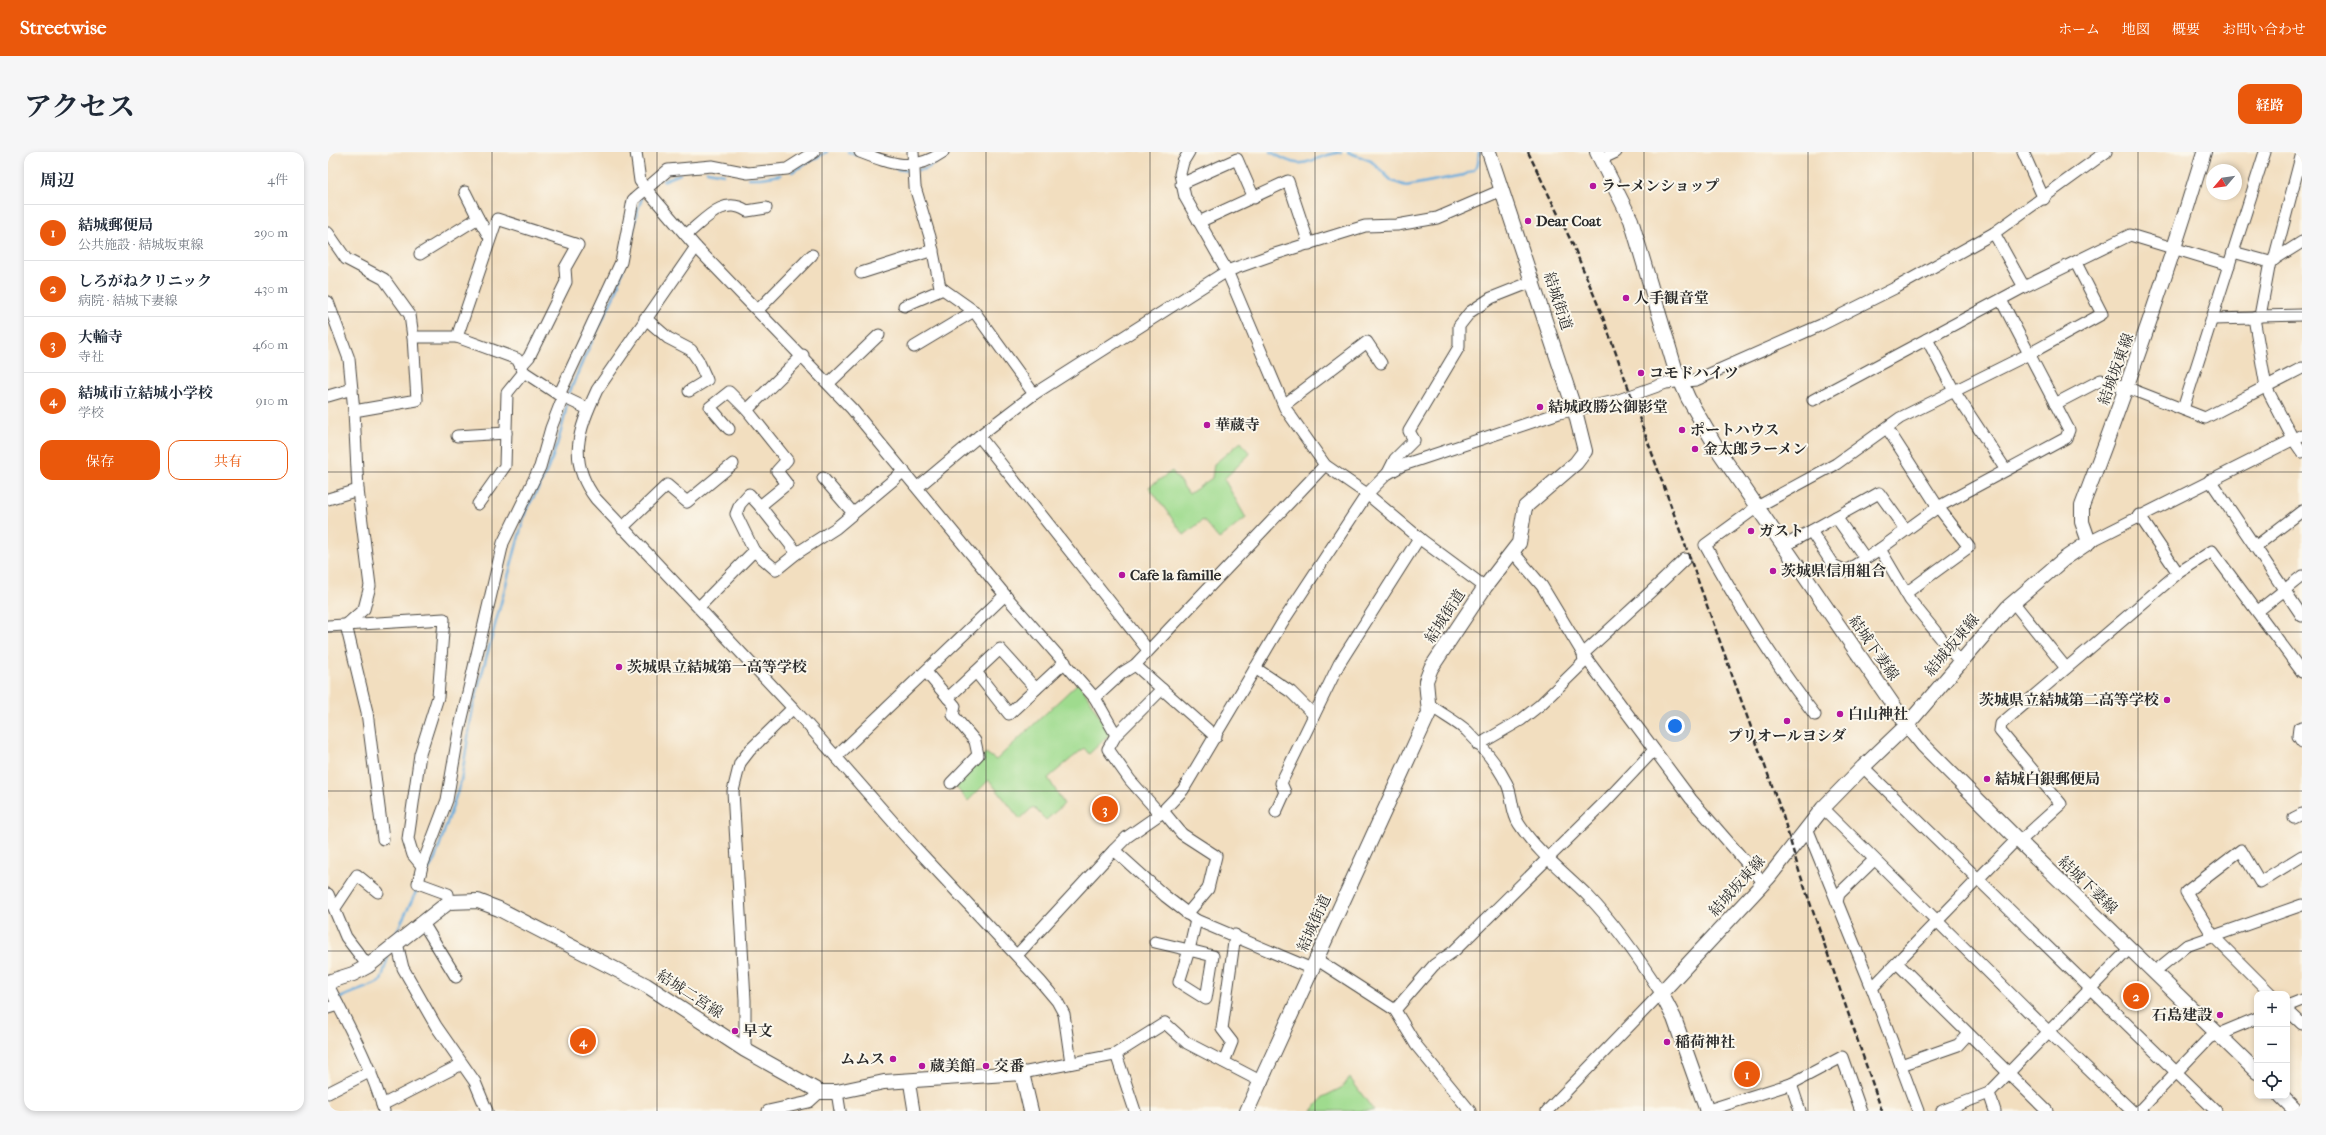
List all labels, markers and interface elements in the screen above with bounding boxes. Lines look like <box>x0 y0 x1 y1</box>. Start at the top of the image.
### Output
text: Streetwise <box>20 17 106 39</box>
text: ホーム <box>2058 21 2100 38</box>
text: 地図 <box>2122 21 2150 38</box>
text: 概要 <box>2172 21 2200 38</box>
text: お問い合わせ <box>2222 21 2306 38</box>
button: 経路 <box>2238 84 2302 124</box>
text: アクセス <box>24 90 135 123</box>
north arrow <box>2206 164 2242 200</box>
text: 周辺 <box>40 170 74 190</box>
text: 4件 <box>267 172 288 187</box>
place label: ラーメンショップ <box>1601 177 1720 195</box>
marker: ラーメンショップ <box>1588 181 1598 191</box>
place label: Dear Coat <box>1536 212 1602 230</box>
text: 結城郵便局 <box>78 216 153 234</box>
marker: Dear Coat <box>1523 216 1533 226</box>
text: 1 <box>51 225 55 240</box>
text: 290 m <box>254 225 288 240</box>
text: 公共施設 · 結城坂東線 <box>78 237 203 252</box>
street label: 結城街道 <box>1540 270 1576 332</box>
text: しろがねクリニック <box>78 272 212 290</box>
text: 2 <box>50 281 56 296</box>
text: 430 m <box>254 281 288 296</box>
place label: 人手観音堂 <box>1634 289 1709 307</box>
text: 病院 · 結城下妻線 <box>78 293 177 308</box>
marker: 人手観音堂 <box>1621 293 1631 303</box>
text: 大輪寺 <box>78 328 123 346</box>
street label: 結城坂東線 <box>2095 331 2137 407</box>
text: 3 <box>50 337 56 352</box>
text: 460 m <box>253 337 288 352</box>
text: 寺社 <box>78 349 104 364</box>
place label: コモドハイツ <box>1649 364 1739 382</box>
marker: コモドハイツ <box>1636 368 1646 378</box>
text: 結城市立結城小学校 <box>78 384 213 402</box>
text: 4 <box>49 393 57 408</box>
text: 910 m <box>256 393 288 408</box>
place label: 結城政勝公御影堂 <box>1548 398 1668 416</box>
marker: 結城政勝公御影堂 <box>1535 402 1545 412</box>
text: 学校 <box>78 405 104 420</box>
place label: 華蔵寺 <box>1215 416 1260 434</box>
marker: 華蔵寺 <box>1202 420 1212 430</box>
place label: ポートハウス <box>1690 421 1779 439</box>
marker: ポートハウス <box>1677 425 1687 435</box>
button: 保存 <box>40 440 160 480</box>
button: 共有 <box>168 440 288 480</box>
place label: 金太郎ラーメン <box>1703 440 1807 458</box>
marker: 金太郎ラーメン <box>1690 444 1700 454</box>
place label: ガスト <box>1759 522 1804 540</box>
marker: ガスト <box>1746 526 1756 536</box>
place label: 茨城県信用組合 <box>1781 562 1886 580</box>
place label: Cafe la famille <box>1130 566 1222 584</box>
marker: 茨城県信用組合 <box>1768 566 1778 576</box>
marker: Cafe la famille <box>1117 570 1127 580</box>
street label: 結城街道 <box>1421 586 1469 646</box>
street label: 結城坂東線 <box>1921 610 1983 680</box>
street label: 結城下妻線 <box>1845 612 1903 684</box>
place label: 茨城県立結城第一高等学校 <box>627 658 807 676</box>
marker: 茨城県立結城第一高等学校 <box>614 662 624 672</box>
place label: 茨城県立結城第二高等学校 <box>1979 691 2159 709</box>
marker: 茨城県立結城第二高等学校 <box>2162 695 2172 705</box>
place label: 白山神社 <box>1848 705 1908 723</box>
marker: 白山神社 <box>1835 709 1845 719</box>
your location <box>1665 716 1685 736</box>
marker: プリオールヨシダ <box>1782 716 1792 726</box>
place label: プリオールヨシダ <box>1728 727 1846 745</box>
place label: 結城白銀郵便局 <box>1995 770 2100 788</box>
marker: 結城白銀郵便局 <box>1982 774 1992 784</box>
pin: 3 <box>1092 794 1118 824</box>
street label: 結城坂東線 <box>1705 852 1769 920</box>
street label: 結城下妻線 <box>2055 852 2121 918</box>
street label: 結城街道 <box>1294 892 1334 954</box>
street label: 結城二宮線 <box>654 966 726 1022</box>
pin: 2 <box>2123 981 2149 1011</box>
map controls <box>2254 991 2290 1099</box>
button: + <box>2254 991 2290 1027</box>
place label: 石島建設 <box>2152 1006 2213 1024</box>
marker: 石島建設 <box>2215 1010 2225 1020</box>
place label: 早文 <box>743 1022 773 1040</box>
pin: 4 <box>570 1026 596 1056</box>
marker: 早文 <box>730 1026 740 1036</box>
button: − <box>2254 1027 2290 1063</box>
place label: 稲荷神社 <box>1675 1033 1735 1051</box>
marker: 稲荷神社 <box>1662 1037 1672 1047</box>
place label: ムムス <box>840 1050 885 1068</box>
marker: ムムス <box>888 1054 898 1064</box>
place label: 蔵美館 <box>930 1057 975 1075</box>
place label: 交番 <box>994 1057 1025 1075</box>
pin: 1 <box>1734 1059 1760 1089</box>
marker: 蔵美館 <box>917 1061 927 1071</box>
marker: 交番 <box>981 1061 991 1071</box>
button: locate <box>2254 1063 2290 1099</box>

